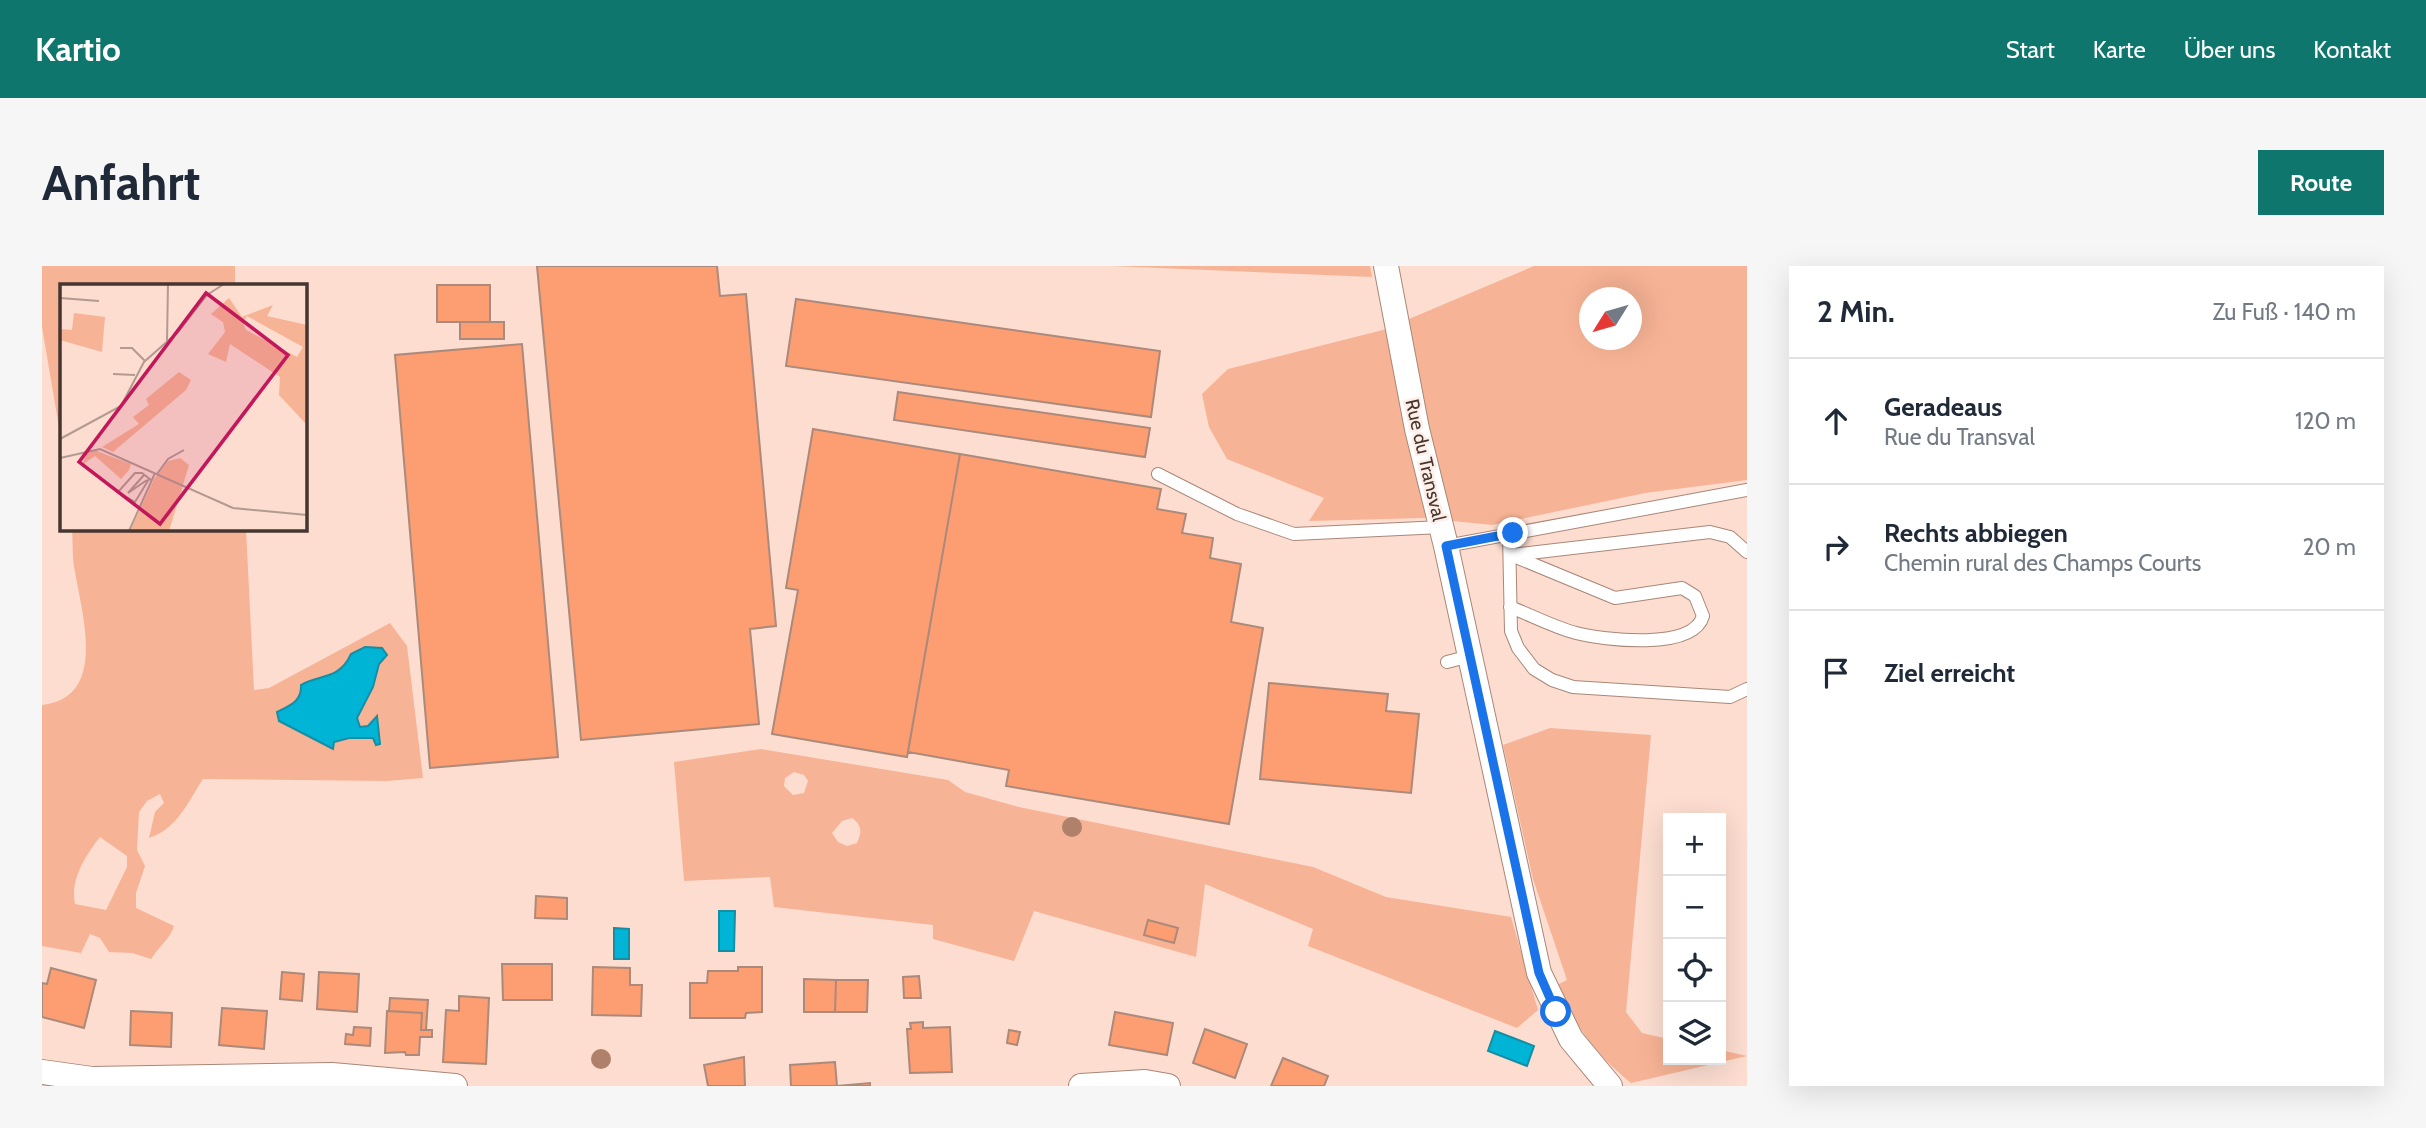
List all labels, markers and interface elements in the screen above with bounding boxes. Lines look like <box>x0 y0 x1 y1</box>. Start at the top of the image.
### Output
text: Kartio <box>35 29 121 69</box>
text: Start <box>2006 35 2055 64</box>
text: Karte <box>2093 35 2146 64</box>
text: Über uns <box>2184 35 2275 64</box>
text: Kontakt <box>2313 35 2391 64</box>
button: Route <box>2258 150 2384 215</box>
text: Anfahrt <box>42 153 200 212</box>
inset map <box>60 284 306 530</box>
north arrow <box>1579 287 1642 350</box>
text: 2 Min. <box>1817 293 1895 330</box>
text: Zu Fuß · 140 m <box>2212 298 2356 326</box>
text: Geradeaus <box>1884 391 2002 423</box>
street label: Rue du Transval <box>1400 397 1451 524</box>
icon: ahead <box>1817 402 1855 440</box>
text: 120 m <box>2295 407 2356 435</box>
text: Rue du Transval <box>1884 423 2035 451</box>
route end <box>1497 517 1528 548</box>
text: Rechts abbiegen <box>1884 517 2068 549</box>
icon: right <box>1817 528 1855 566</box>
text: 20 m <box>2303 533 2356 561</box>
text: Chemin rural des Champs Courts <box>1884 549 2201 577</box>
icon: arrive <box>1817 654 1855 692</box>
text: Ziel erreicht <box>1884 657 2015 689</box>
map controls <box>1663 813 1726 1065</box>
button: + <box>1663 813 1726 876</box>
button: − <box>1663 876 1726 939</box>
button: locate <box>1663 939 1726 1002</box>
route start <box>1540 996 1571 1027</box>
button: layers <box>1663 1002 1726 1065</box>

